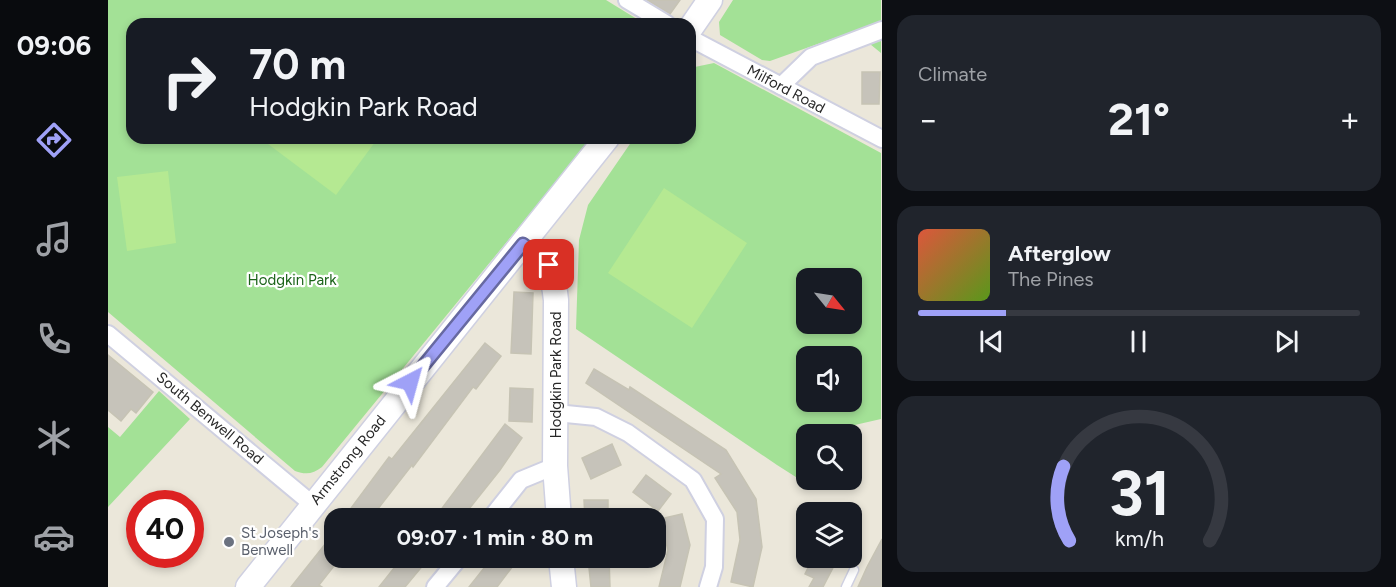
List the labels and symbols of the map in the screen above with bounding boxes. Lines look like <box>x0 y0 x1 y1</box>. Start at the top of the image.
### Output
street label: Milford Road <box>744 61 828 117</box>
pin <box>523 239 574 290</box>
north arrow <box>796 268 862 334</box>
park label: Hodgkin Park <box>248 271 337 289</box>
street label: Hodgkin Park Road <box>547 311 565 439</box>
position arrow <box>378 350 442 414</box>
street label: South Benwell Road <box>153 368 267 468</box>
street label: Armstrong Road <box>306 412 390 508</box>
speed limit sign: 40 <box>126 490 204 568</box>
place label: St Joseph's Benwell <box>241 524 318 559</box>
marker: St Joseph's Benwell <box>222 535 236 549</box>

